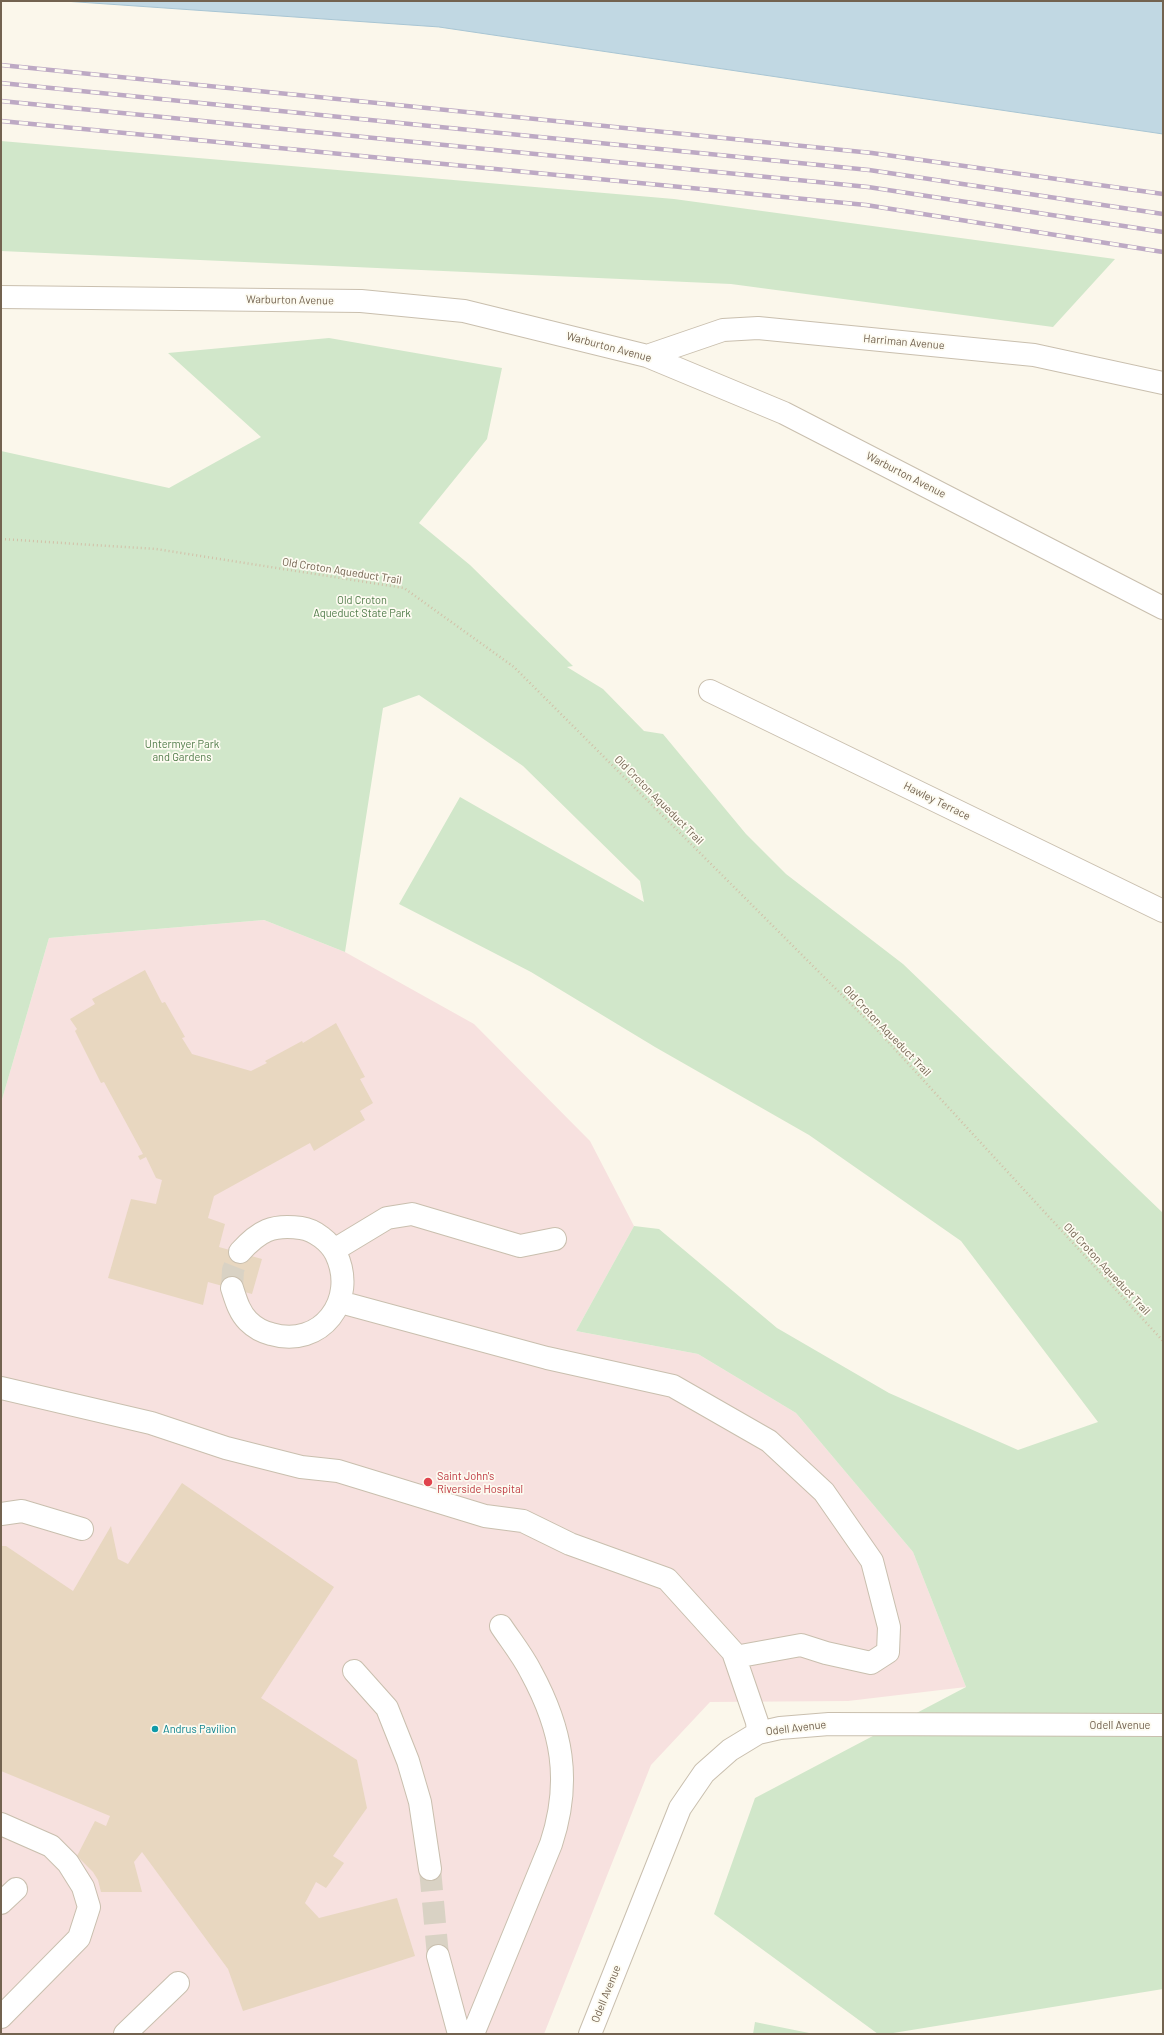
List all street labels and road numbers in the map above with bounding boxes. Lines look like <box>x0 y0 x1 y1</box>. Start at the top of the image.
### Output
street label: Warburton Avenue <box>246 293 334 307</box>
street label: Warburton Avenue <box>565 329 653 365</box>
street label: Harriman Avenue <box>863 332 945 352</box>
street label: Warburton Avenue <box>864 449 948 501</box>
street label: Old Croton Aqueduct Trail <box>281 555 403 587</box>
street label: Old Croton Aqueduct Trail <box>612 753 706 847</box>
street label: Hawley Terrace <box>901 779 973 823</box>
street label: Old Croton Aqueduct Trail <box>840 983 934 1079</box>
street label: Old Croton Aqueduct Trail <box>1061 1220 1153 1318</box>
street label: Odell Avenue <box>765 1718 827 1738</box>
street label: Odell Avenue <box>1090 1718 1150 1732</box>
street label: Odell Avenue <box>588 1963 624 2025</box>

